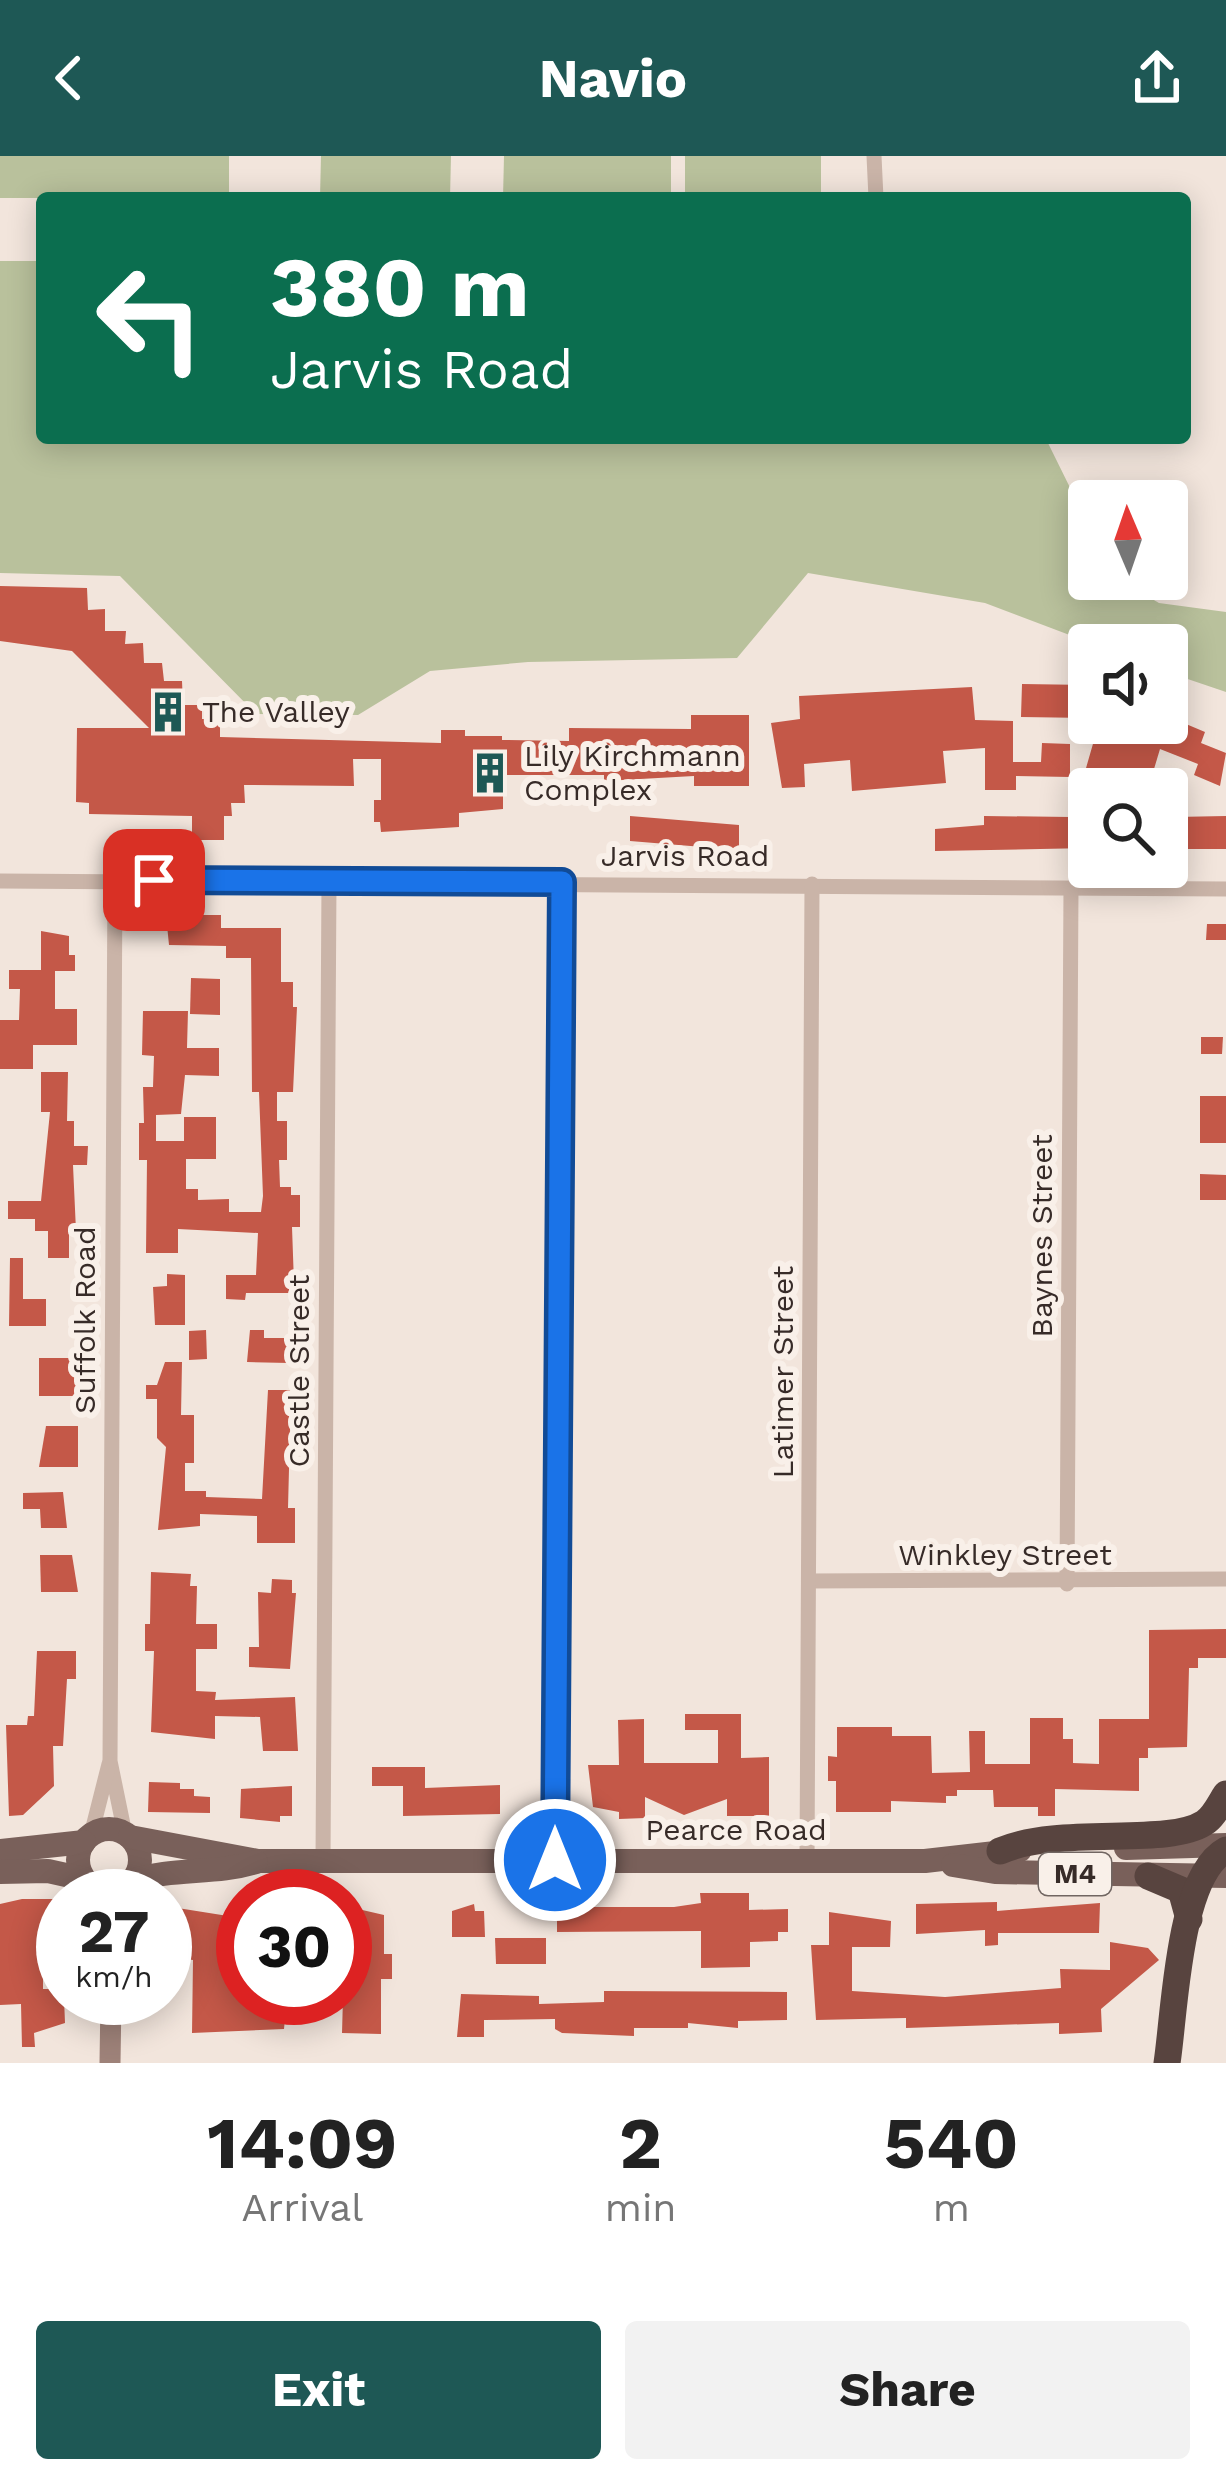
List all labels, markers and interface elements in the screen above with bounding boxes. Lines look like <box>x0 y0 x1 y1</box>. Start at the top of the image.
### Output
icon: back <box>36 45 102 111</box>
icon: share <box>1124 45 1190 111</box>
text: Navio <box>539 47 687 110</box>
text: 380 m <box>270 238 530 336</box>
icon: left <box>72 240 228 396</box>
text: Jarvis Road <box>270 338 573 401</box>
north arrow <box>1068 480 1188 600</box>
map controls <box>1068 480 1188 888</box>
button: sound <box>1068 624 1188 744</box>
building icon: The Valley <box>145 689 191 735</box>
place label: The Valley <box>202 694 350 729</box>
place label: Lily Kirchmann Complex <box>524 738 741 807</box>
building icon: Lily Kirchmann Complex <box>467 750 513 796</box>
button: search <box>1068 768 1188 888</box>
pin <box>103 829 205 931</box>
street label: Jarvis Road <box>601 838 769 873</box>
icon: arrive <box>121 847 187 913</box>
street label: Baynes Street <box>1024 1134 1059 1338</box>
street label: Suffolk Road <box>67 1226 102 1414</box>
street label: Latimer Street <box>765 1265 800 1478</box>
street label: Castle Street <box>281 1274 316 1467</box>
street label: Winkley Street <box>898 1537 1112 1572</box>
position arrow <box>492 1797 618 1923</box>
street label: Pearce Road <box>645 1812 827 1847</box>
road number: M4 <box>1039 1853 1111 1895</box>
speed limit sign: 30 <box>216 1869 372 2025</box>
text: 27 <box>78 1896 150 1967</box>
text: km/h <box>75 1959 153 1994</box>
text: 14:09 <box>207 2101 397 2185</box>
text: 2 <box>619 2101 662 2185</box>
text: 540 <box>884 2101 1019 2185</box>
text: Arrival <box>242 2185 363 2230</box>
text: min <box>605 2185 676 2230</box>
text: m <box>933 2185 970 2230</box>
button: Exit <box>36 2321 601 2459</box>
button: Share <box>625 2321 1190 2459</box>

